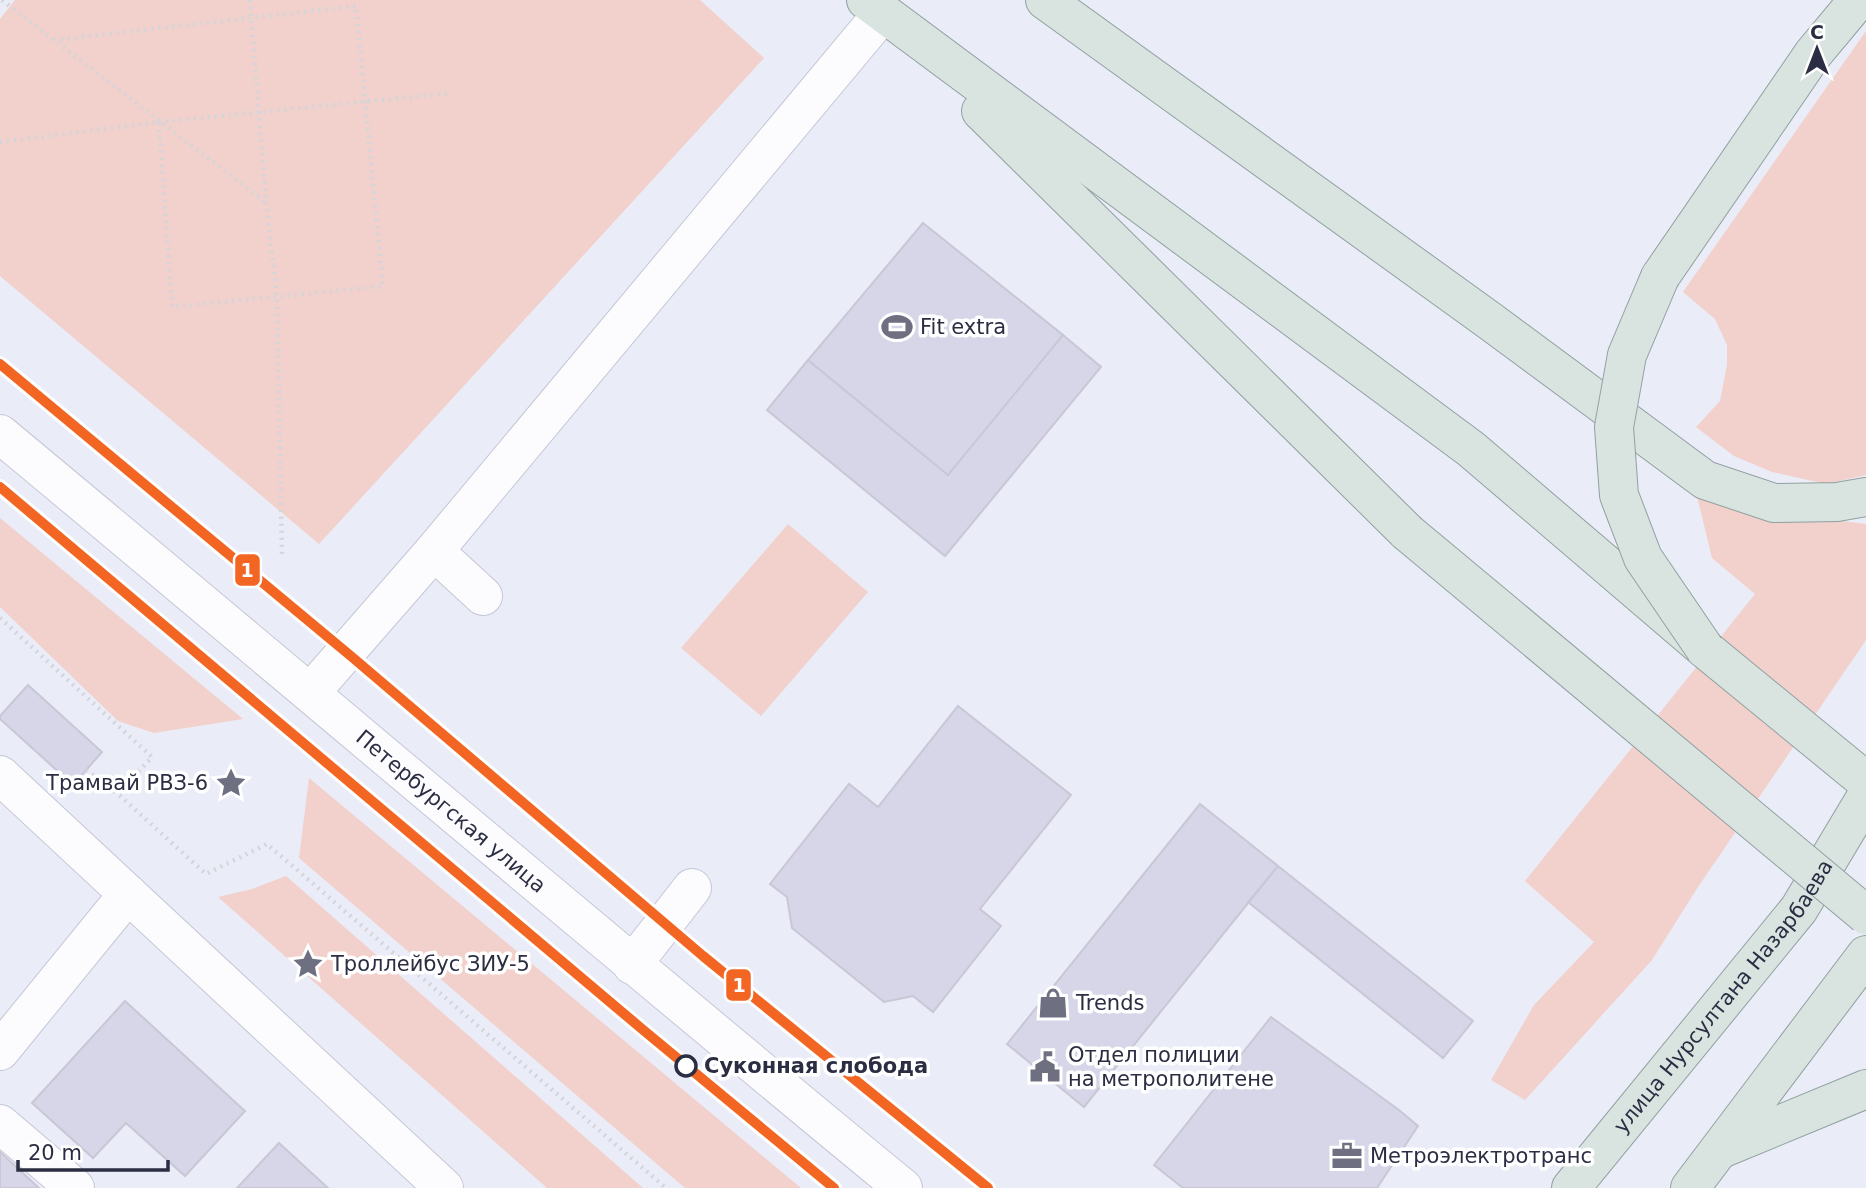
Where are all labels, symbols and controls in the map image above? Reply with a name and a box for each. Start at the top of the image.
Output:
north arrow [1782,14,1852,84]
text: С [1810,21,1824,43]
sports icon: Fit extra [880,310,914,344]
place label: Fit extra [920,315,1006,339]
line badge: 1 [234,553,261,587]
text: 1 [240,559,254,581]
street label: Петербургская улица [351,725,551,898]
place icon: Трамвай РВЗ-6 [214,766,248,800]
place label: Трамвай РВЗ-6 [45,771,208,795]
street label: улица Нурсултана Назарбаева [1609,856,1838,1138]
place icon: Троллейбус ЗИУ-5 [291,947,325,981]
place label: Троллейбус ЗИУ-5 [330,952,530,976]
line badge: 1 [725,968,752,1002]
text: 1 [732,974,746,996]
shop icon: Trends [1036,986,1070,1020]
place label: Trends [1075,991,1144,1015]
place label: Отдел полиции на метрополитене [1068,1043,1274,1091]
public building icon: Отдел полиции на метрополитене [1028,1050,1062,1084]
place label: Суконная слобода [704,1054,928,1078]
marker: Суконная слобода [675,1055,697,1077]
scale bar [18,1128,168,1172]
office icon: Метроэлектротранс [1330,1139,1364,1173]
text: 20 m [28,1141,82,1165]
place label: Метроэлектротранс [1370,1144,1592,1168]

